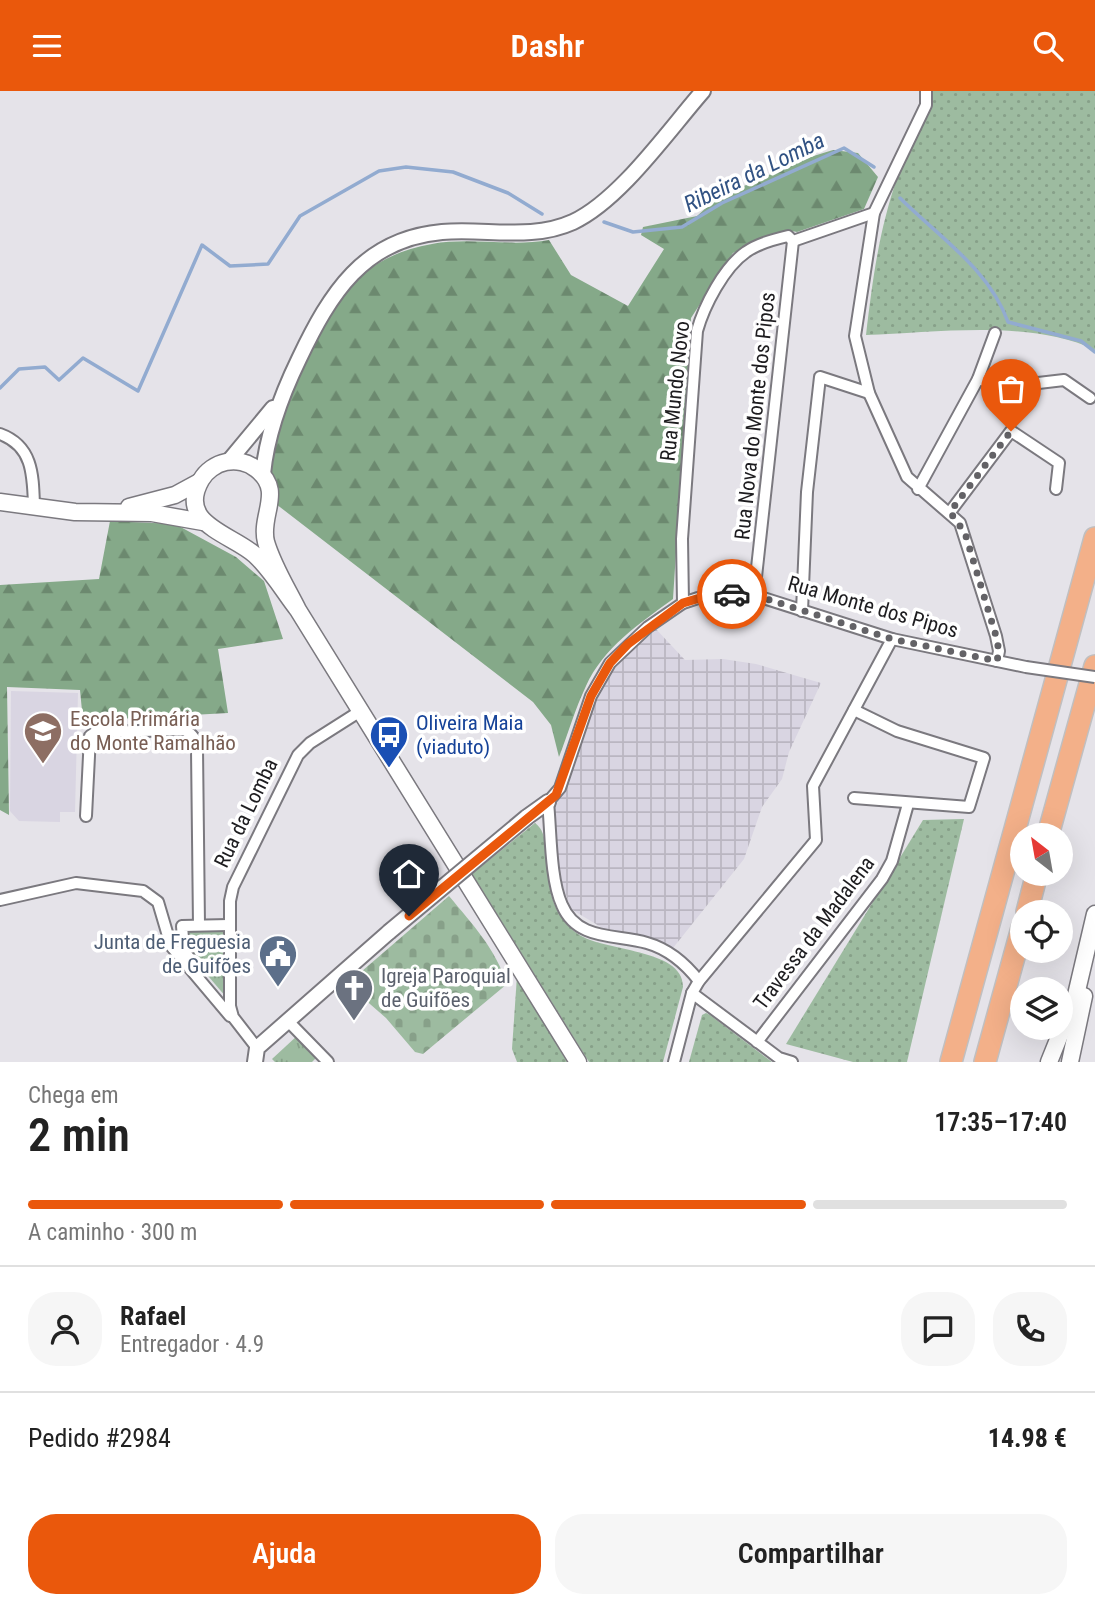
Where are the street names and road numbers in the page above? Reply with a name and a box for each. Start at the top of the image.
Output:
street label: Rua Nova do Monte dos Pipos [730,291,780,541]
street label: Rua Mundo Novo [656,320,694,462]
street label: Rua Monte dos Pipos [785,571,961,643]
street label: Rua da Lomba [209,755,283,871]
street label: Travessa da Madalena [749,852,879,1014]

